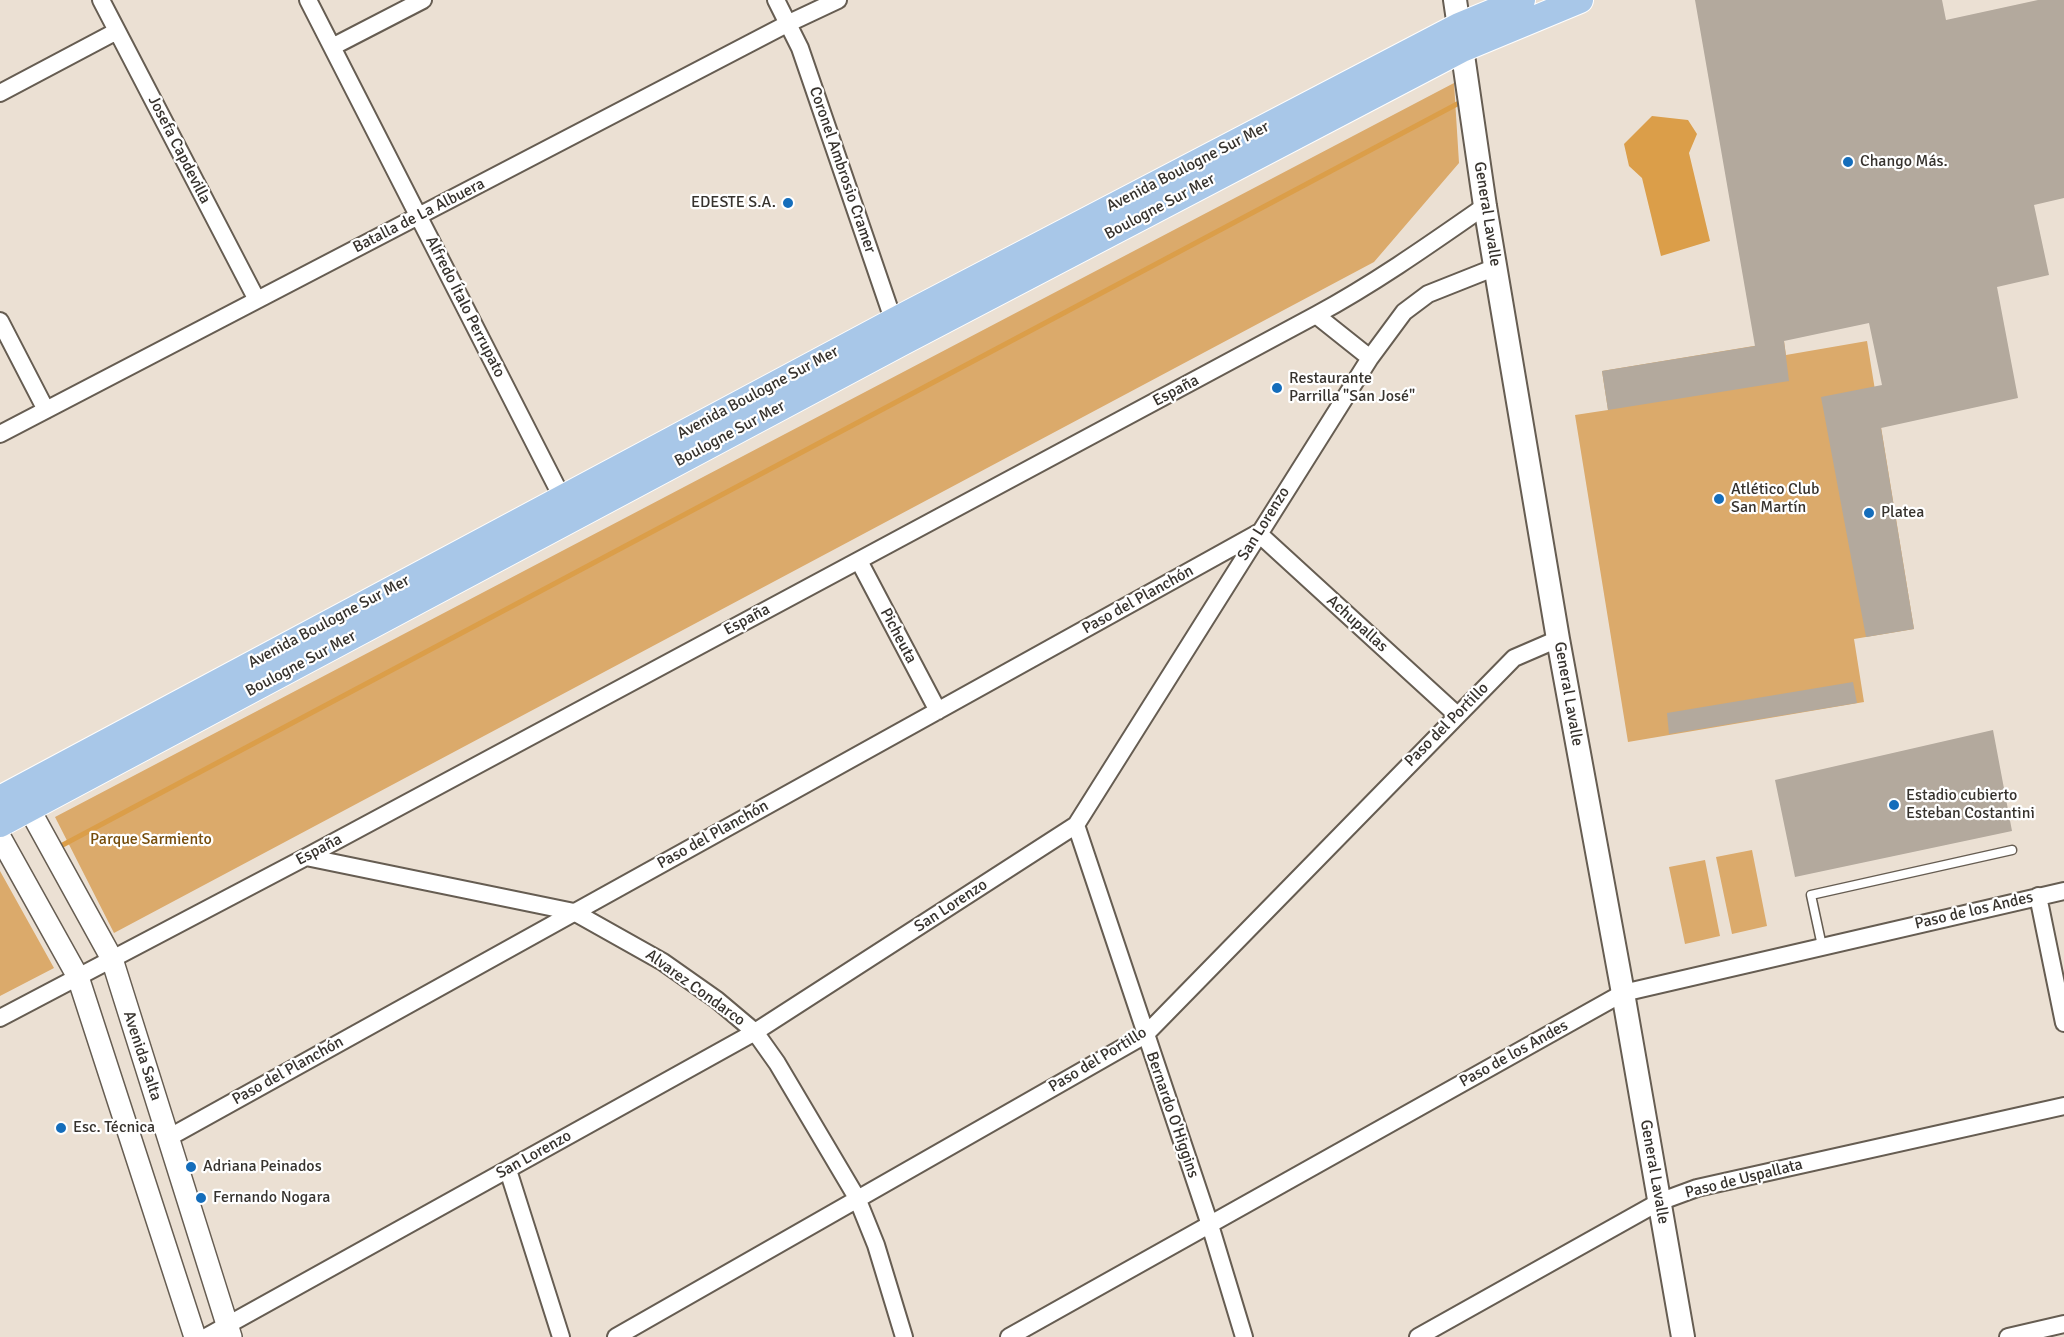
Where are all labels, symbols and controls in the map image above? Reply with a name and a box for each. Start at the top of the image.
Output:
street label: Coronel Ambrosio Cramer [804,84,880,256]
street label: Josefa Capdevilla [143,93,215,207]
street label: Avenida Boulogne Sur Mer [1103,118,1273,216]
place label: Chango Más. [1860,152,1948,172]
marker: Chango Más. [1841,155,1855,169]
street label: General Lavalle [1469,160,1505,268]
street label: Boulogne Sur Mer [1102,170,1218,244]
street label: Batalla de La Albuera [350,174,488,258]
place label: EDESTE S.A. [691,193,776,213]
marker: EDESTE S.A. [781,196,795,210]
street label: Alfredo Ítalo Perrupato [421,233,509,381]
street label: Avenida Boulogne Sur Mer [674,342,842,444]
place label: Restaurante Parrilla "San José" [1289,369,1415,407]
street label: España [1150,371,1202,411]
marker: Restaurante Parrilla "San José" [1270,381,1284,395]
street label: Boulogne Sur Mer [672,397,788,471]
place label: Atlético Club San Martín [1731,480,1819,518]
street label: San Lorenzo [1234,484,1294,564]
marker: Atlético Club San Martín [1712,492,1726,506]
place label: Platea [1881,503,1924,523]
marker: Platea [1862,506,1876,520]
street label: Paso del Planchón [1079,561,1197,639]
street label: Avenida Boulogne Sur Mer [245,571,413,673]
street label: Achupallas [1322,592,1392,656]
street label: España [721,600,773,640]
street label: Picheuta [875,605,921,667]
street label: Boulogne Sur Mer [243,627,359,701]
street label: General Lavalle [1549,640,1587,748]
street label: Paso del Portillo [1401,679,1493,771]
place label: Estadio cubierto Esteban Costantini [1906,786,2035,824]
street label: Paso del Planchón [654,796,772,874]
marker: Estadio cubierto Esteban Costantini [1887,798,1901,812]
park label: Parque Sarmiento [90,830,212,850]
street label: España [293,830,345,870]
street label: San Lorenzo [911,875,991,937]
street label: Paso de los Andes [1913,888,2035,934]
street label: Alvarez Condarco [641,945,749,1031]
street label: Avenida Salta [119,1009,165,1103]
street label: Paso de los Andes [1456,1016,1572,1092]
street label: Paso del Portillo [1045,1023,1151,1097]
street label: Paso del Planchón [229,1032,347,1110]
street label: Bernardo O'Higgins [1141,1049,1203,1181]
place label: Esc. Técnica [73,1118,155,1138]
street label: General Lavalle [1635,1118,1673,1226]
marker: Esc. Técnica [54,1121,68,1135]
street label: San Lorenzo [493,1126,575,1184]
street label: Paso de Uspallata [1683,1155,1805,1203]
place label: Adriana Peinados [203,1157,322,1177]
marker: Adriana Peinados [184,1160,198,1174]
place label: Fernando Nogara [213,1188,330,1208]
marker: Fernando Nogara [194,1191,208,1205]

